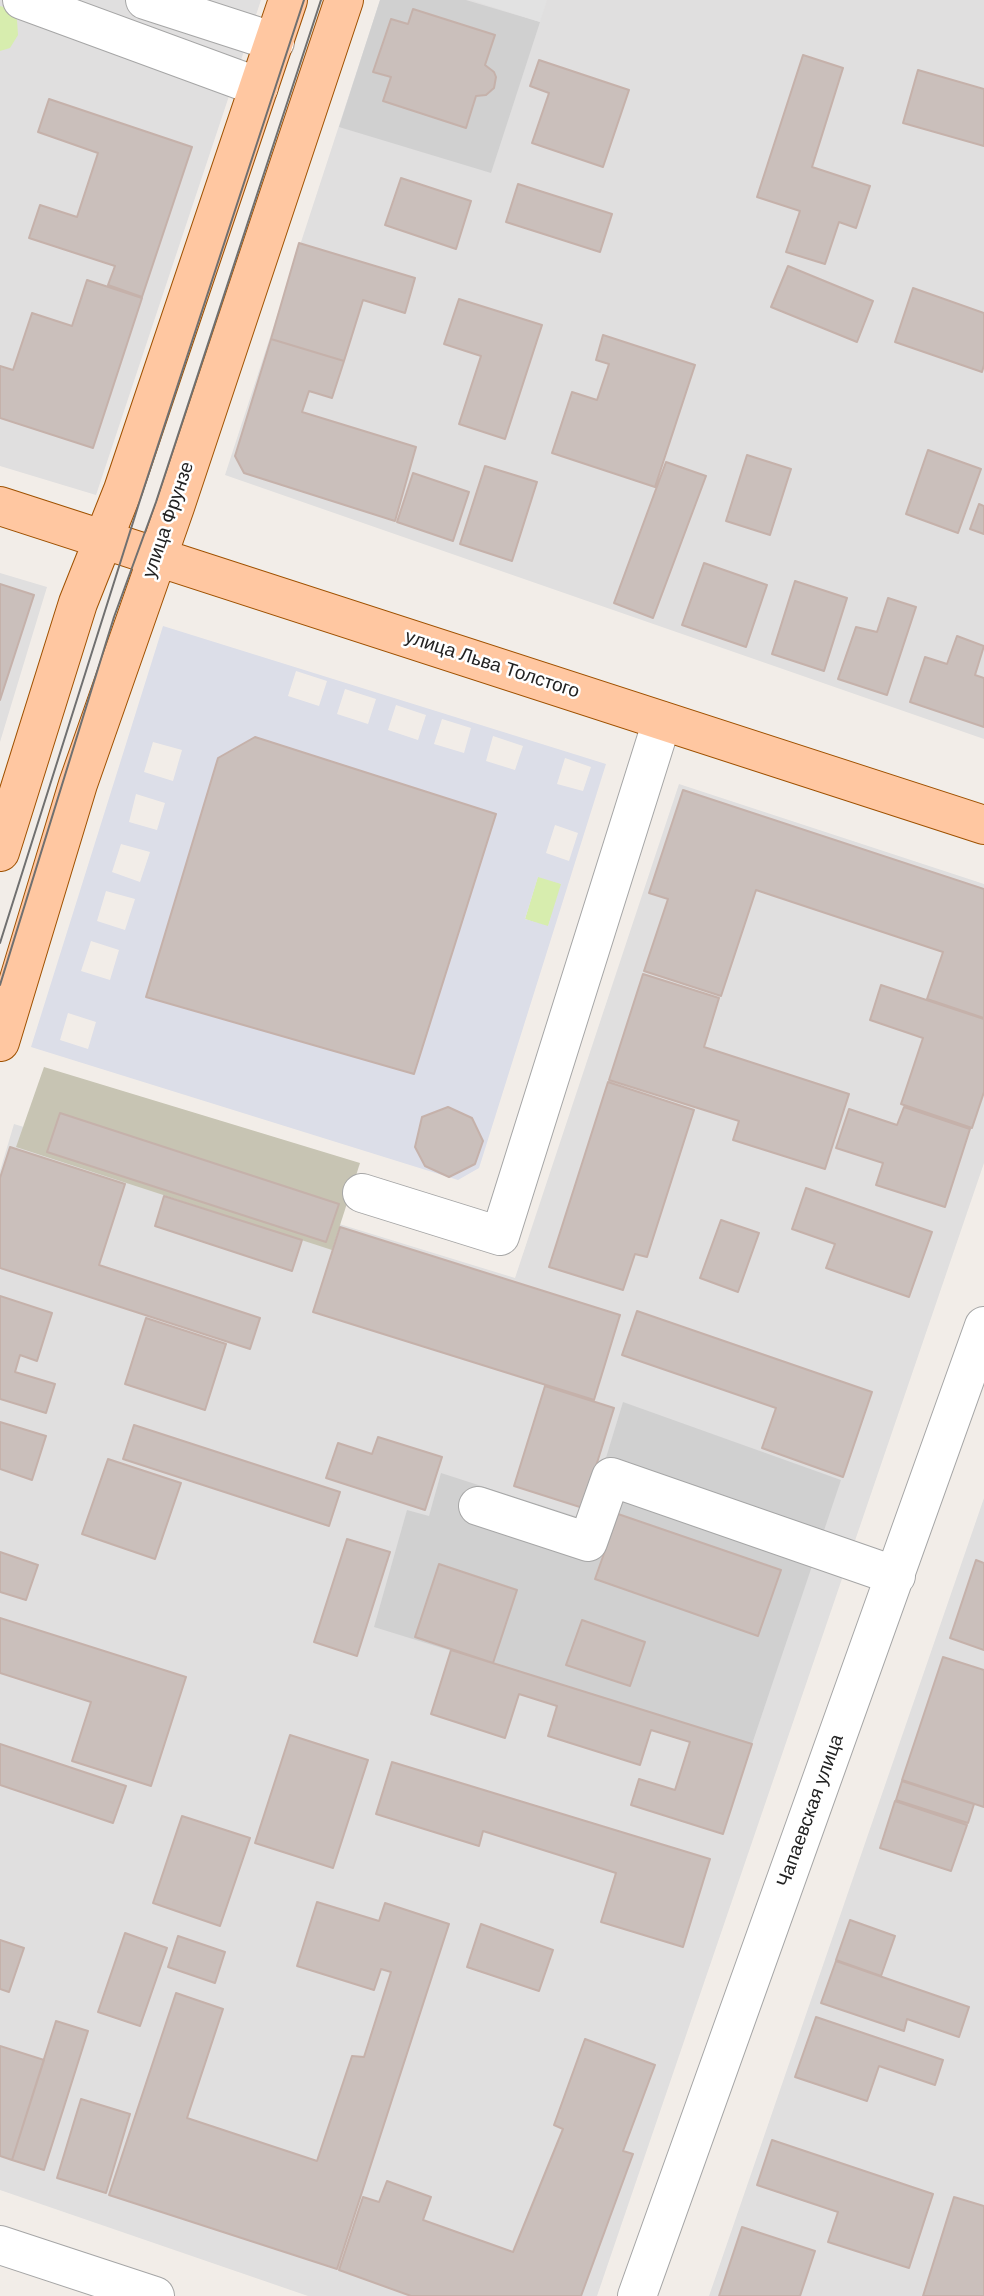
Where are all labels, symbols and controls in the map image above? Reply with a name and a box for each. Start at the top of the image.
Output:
street label: улица Фрунзе [139,459,199,581]
street label: улица Льва Толстого [402,626,582,704]
street label: Чапаевская улица [773,1732,849,1890]

